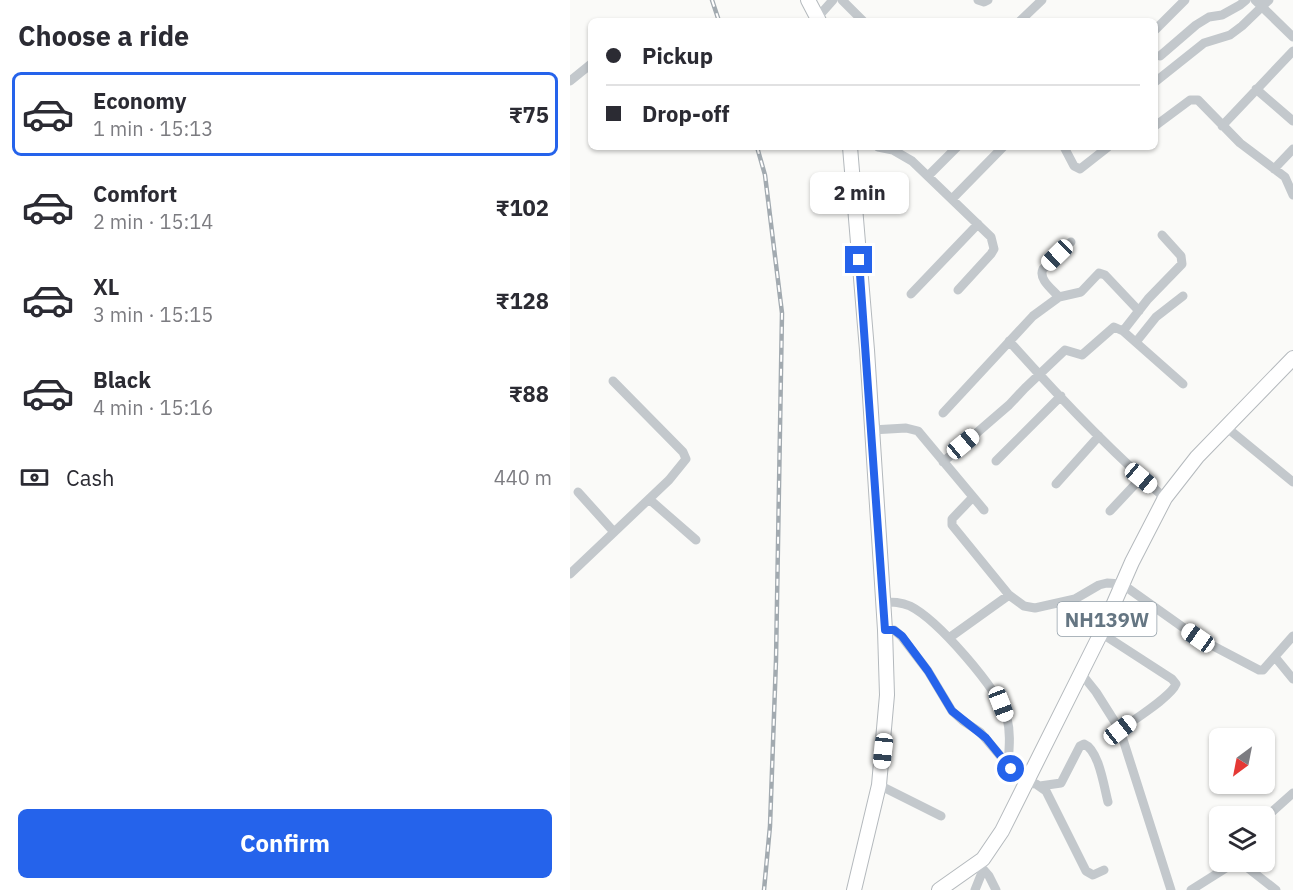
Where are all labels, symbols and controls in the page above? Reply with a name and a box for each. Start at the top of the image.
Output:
text: Choose a ride [18,18,189,53]
text: Pickup [642,41,713,70]
text: Economy [93,86,187,115]
icon: car [21,87,75,141]
text: Drop-off [642,99,729,128]
text: ₹75 [509,100,549,129]
text: 1 min · 15:13 [93,115,213,142]
callout: 2 min [810,173,908,215]
text: Comfort [93,179,177,208]
text: 2 min [833,179,886,206]
icon: car [21,180,75,234]
text: ₹102 [496,193,549,222]
text: 2 min · 15:14 [93,208,213,235]
car [1038,236,1076,274]
route end [845,246,872,273]
text: XL [93,272,119,301]
icon: car [21,273,75,327]
text: ₹128 [496,286,549,315]
text: 3 min · 15:15 [93,301,213,328]
text: Black [93,365,151,394]
icon: car [21,366,75,420]
text: ₹88 [509,379,549,408]
text: 4 min · 15:16 [93,394,213,421]
car [943,426,983,462]
car [1121,460,1161,496]
icon: cash [18,461,51,494]
text: Cash [66,463,115,492]
text: 440 m [494,464,552,491]
road number: NH139W [1058,602,1156,636]
car [1178,620,1218,656]
car [986,684,1016,724]
car [1100,712,1140,748]
north arrow [1209,728,1275,794]
map controls [1209,728,1275,872]
car [872,732,894,770]
route start [997,755,1024,782]
button: layers [1209,806,1275,872]
button: Confirm [18,809,552,878]

